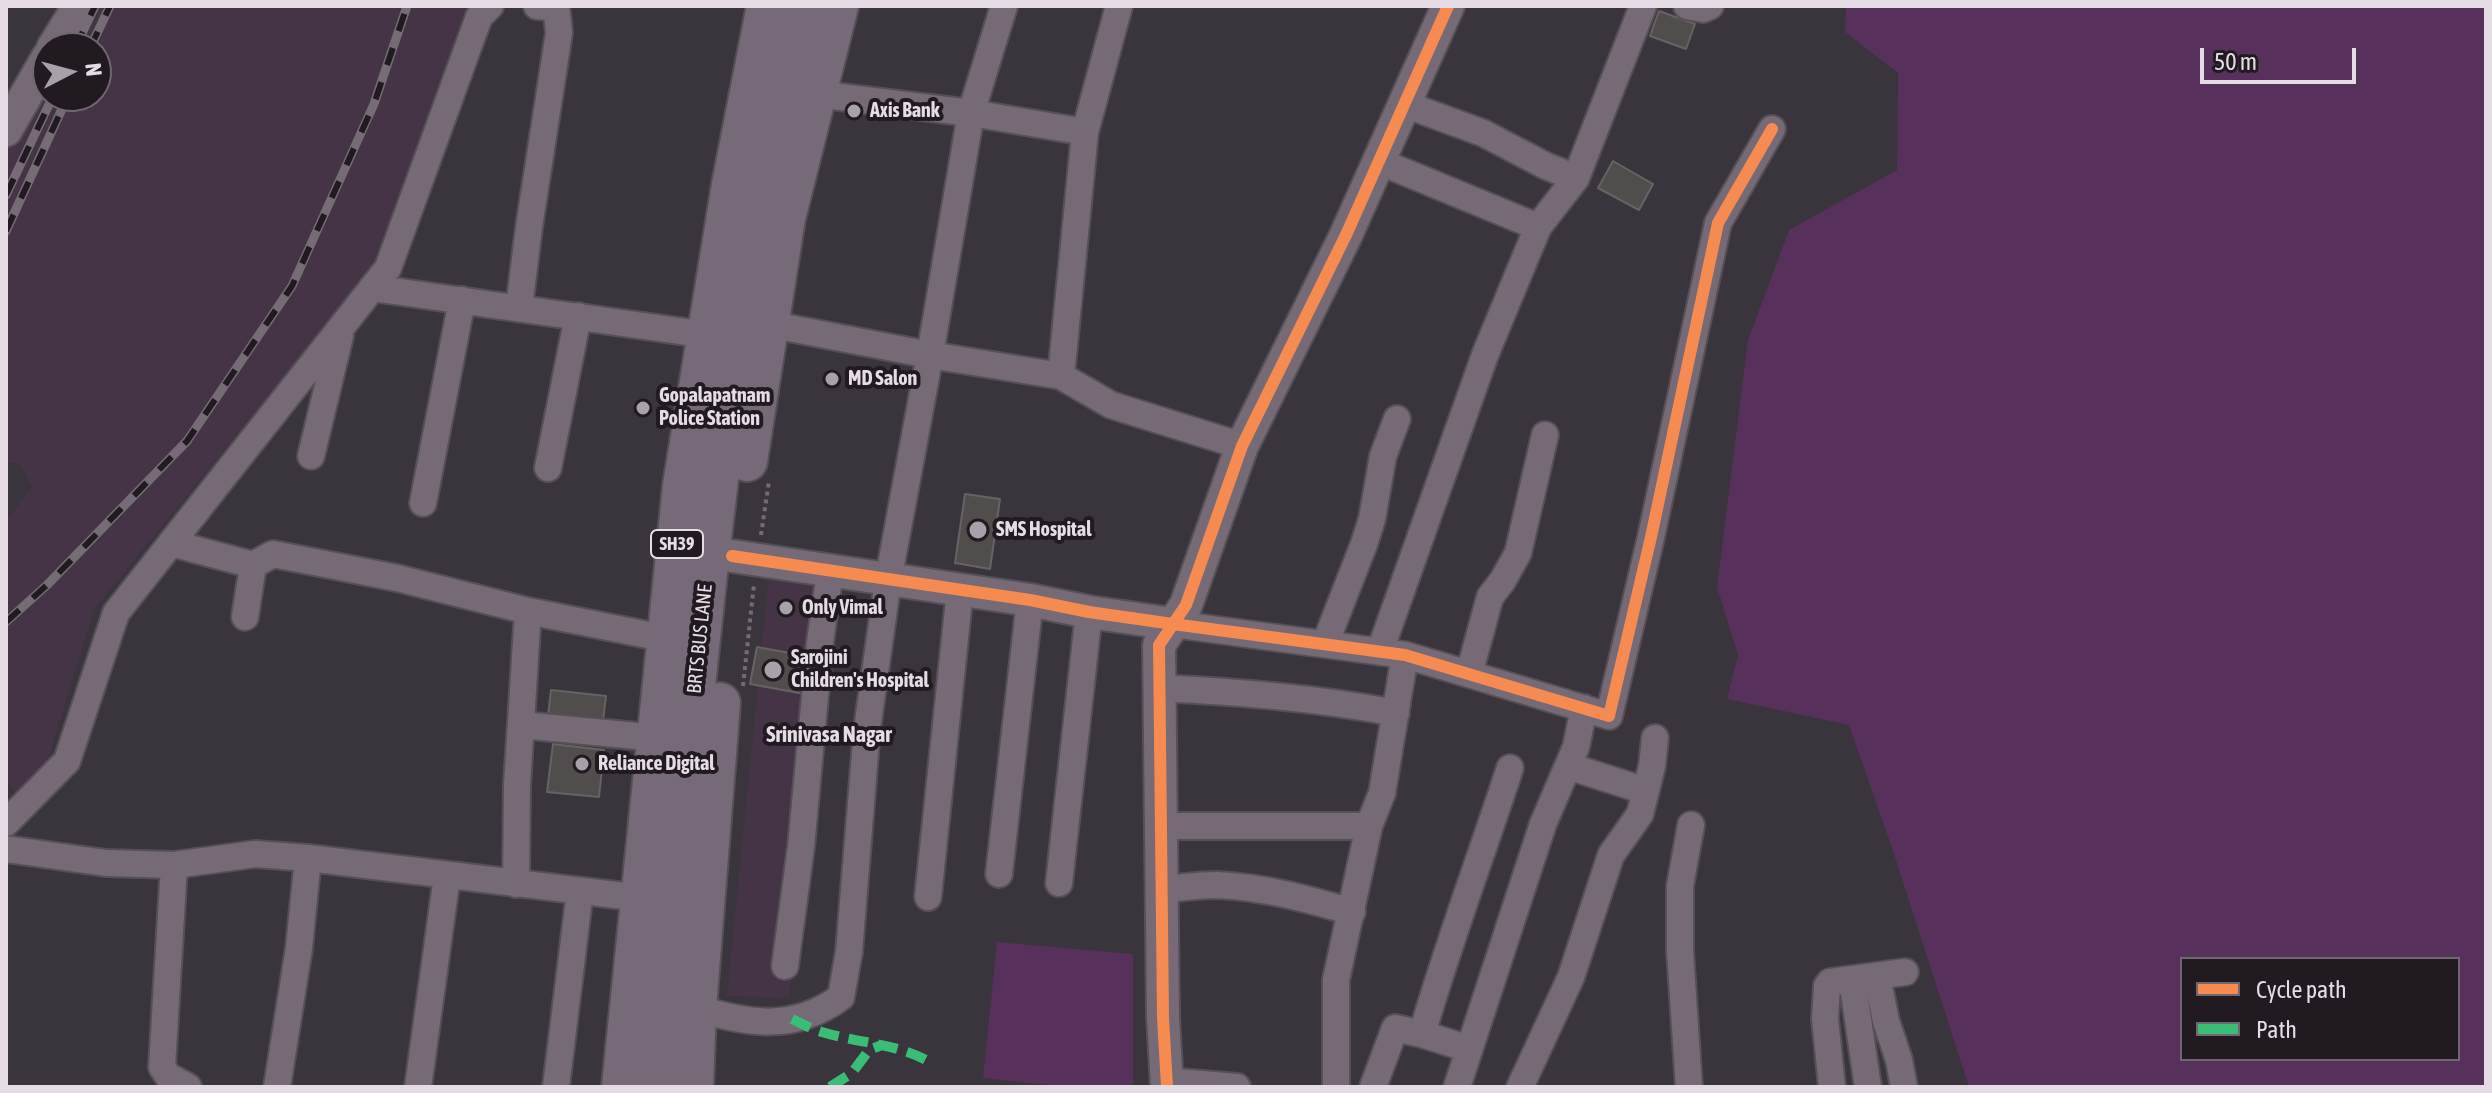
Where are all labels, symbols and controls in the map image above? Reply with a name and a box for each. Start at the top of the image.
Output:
north arrow [32,32,112,112]
scale bar [2204,32,2360,82]
text: 50 m [2214,48,2257,75]
text: N [80,62,107,78]
place label: Axis Bank [870,99,940,123]
marker: Axis Bank [845,102,863,120]
place label: MD Salon [848,367,917,391]
marker: MD Salon [823,370,841,388]
place label: Gopalapatnam Police Station [659,384,770,431]
marker: Gopalapatnam Police Station [634,399,652,417]
place label: SMS Hospital [996,518,1091,542]
marker: SMS Hospital [967,519,989,541]
road number: SH39 [651,530,703,558]
street label: BRTS BUS LANE [682,583,718,695]
place label: Only Vimal [802,596,883,620]
marker: Only Vimal [777,599,795,617]
place label: Sarojini Children's Hospital [791,646,929,693]
marker: Sarojini Children's Hospital [762,659,784,681]
district label: Srinivasa Nagar [766,722,892,748]
place label: Reliance Digital [598,752,715,776]
marker: Reliance Digital [573,755,591,773]
legend [2180,957,2460,1061]
text: Cycle path [2256,976,2347,1003]
text: Path [2256,1016,2297,1043]

